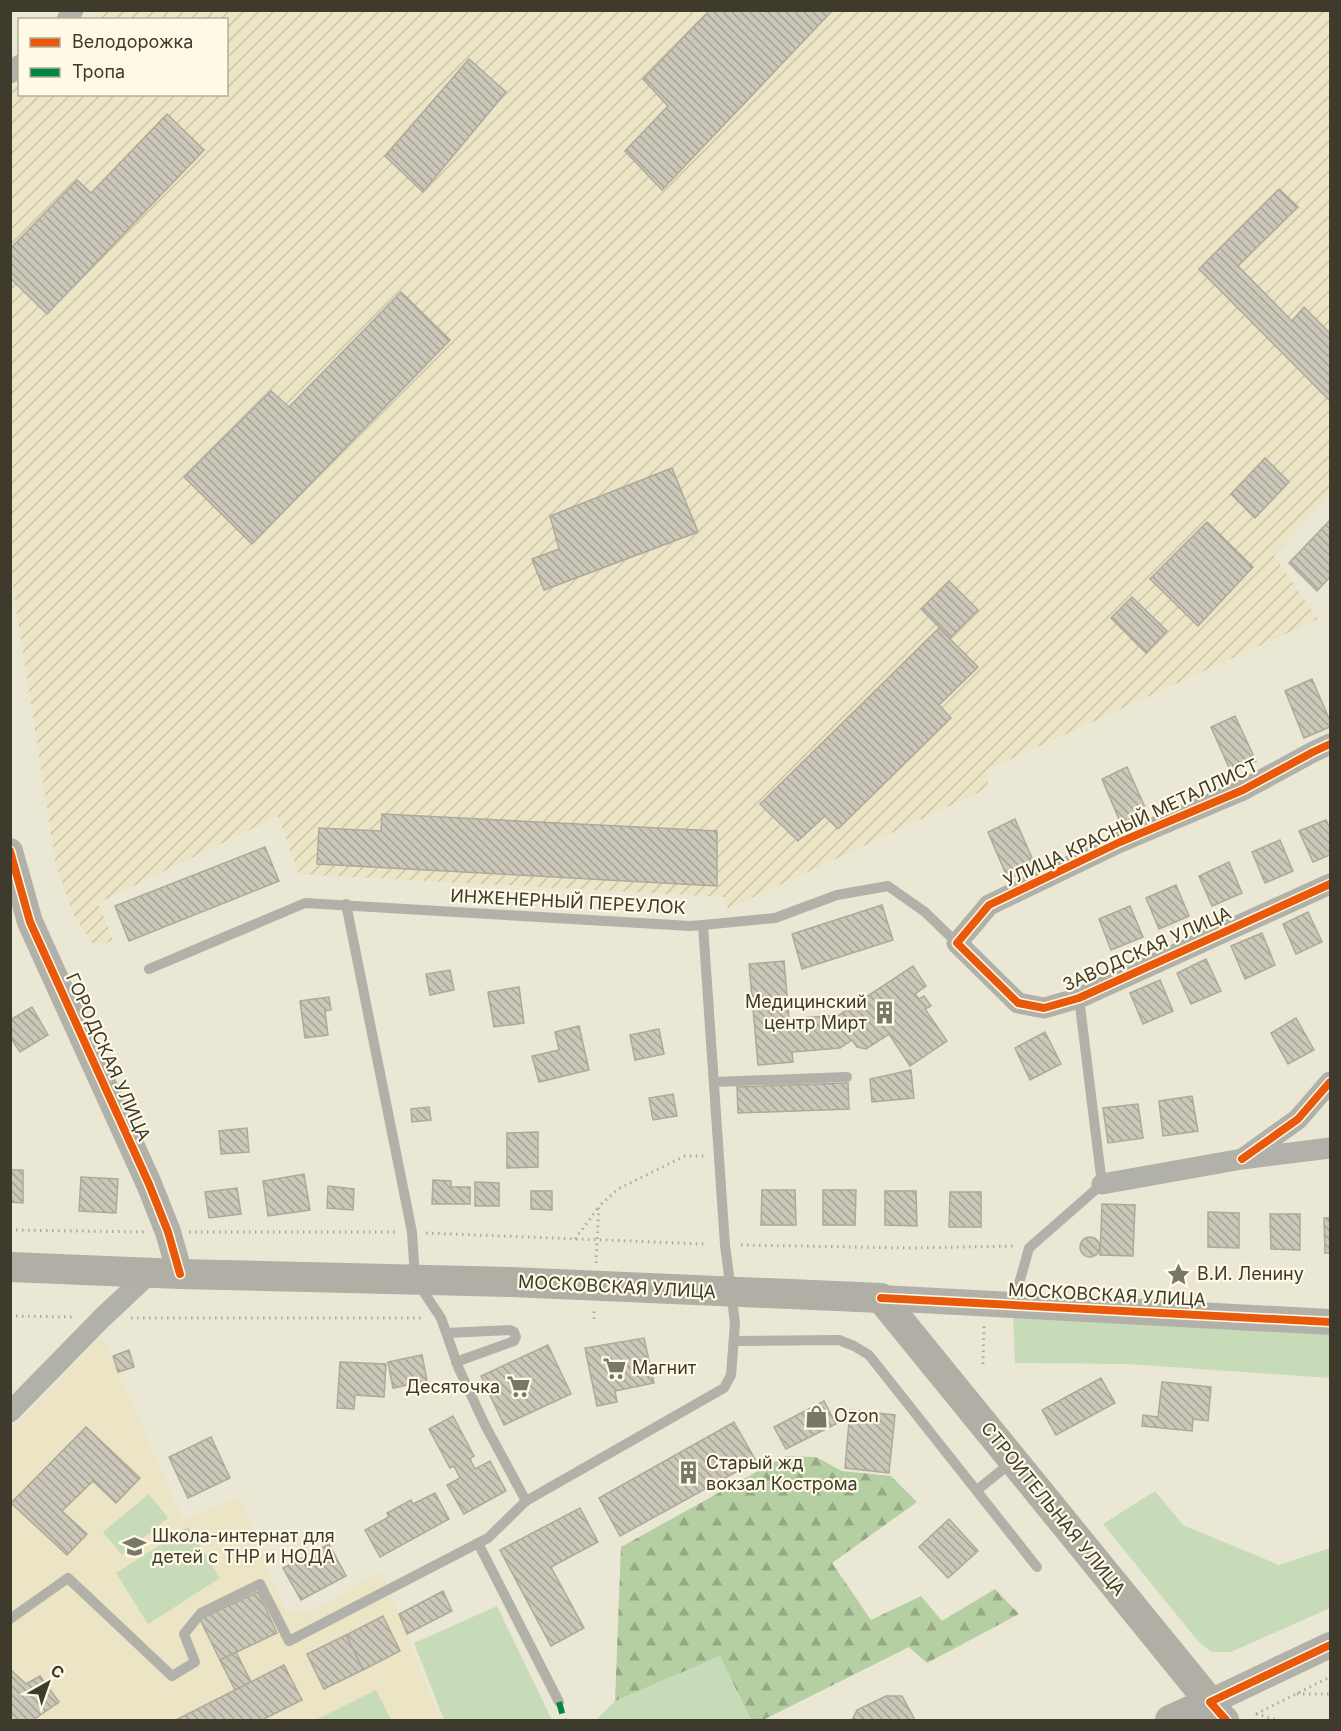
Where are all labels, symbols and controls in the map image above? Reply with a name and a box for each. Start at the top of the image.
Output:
legend [18,18,228,96]
text: Велодорожка [72,31,193,52]
text: Тропа [72,61,125,82]
street label: УЛИЦА КРАСНЫЙ МЕТАЛЛИСТ [1000,753,1262,891]
street label: ИНЖЕНЕРНЫЙ ПЕРЕУЛОК [450,884,686,918]
street label: ЗАВОДСКАЯ УЛИЦА [1059,902,1234,995]
street label: ГОРОДСКАЯ УЛИЦА [62,970,155,1144]
place label: Медицинский центр Мирт [745,991,868,1033]
building icon: Медицинский центр Мирт [872,999,898,1025]
place icon: В.И. Ленину [1166,1261,1192,1287]
place label: В.И. Ленину [1197,1263,1304,1284]
street label: МОСКОВСКАЯ УЛИЦА [517,1271,717,1302]
street label: МОСКОВСКАЯ УЛИЦА [1007,1279,1207,1310]
supermarket icon: Магнит [601,1355,627,1381]
place label: Магнит [632,1357,697,1378]
supermarket icon: Десяточка [505,1374,531,1400]
place label: Десяточка [405,1376,500,1397]
shop icon: Ozon [803,1403,829,1429]
place label: Ozon [834,1405,879,1426]
street label: СТРОИТЕЛЬНАЯ УЛИЦА [977,1418,1130,1600]
place label: Старый жд вокзал Кострома [706,1452,858,1494]
building icon: Старый жд вокзал Кострома [675,1460,701,1486]
place label: Школа-интернат для детей с ТНР и НОДА [152,1525,335,1567]
school or university icon: Школа-интернат для детей с ТНР и НОДА [121,1533,147,1559]
north arrow [18,1653,78,1713]
text: С [47,1660,69,1683]

